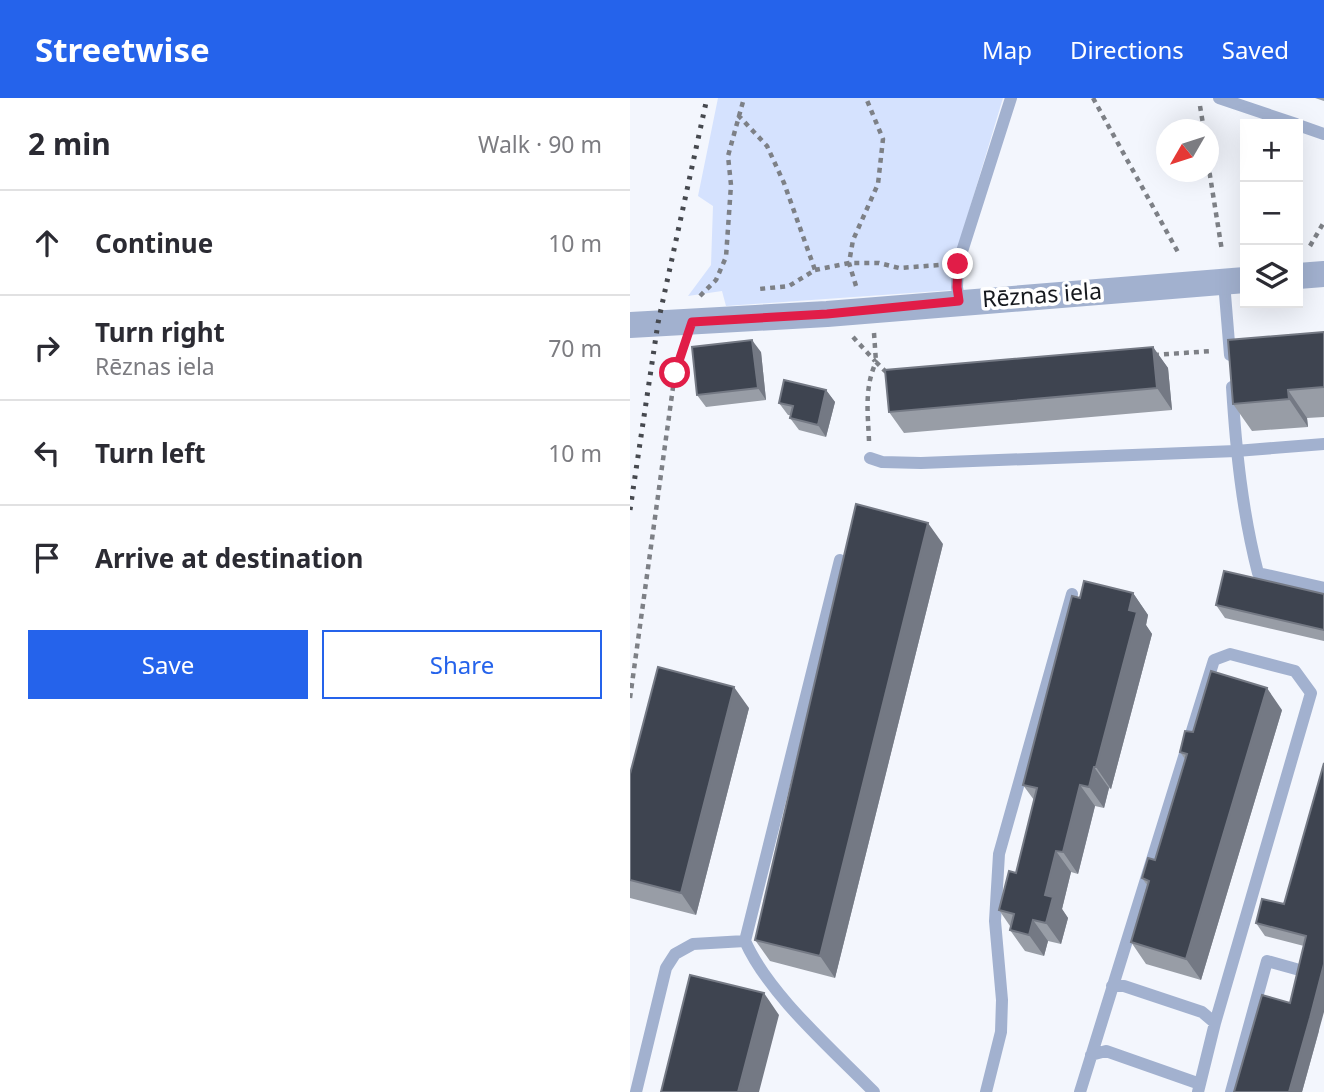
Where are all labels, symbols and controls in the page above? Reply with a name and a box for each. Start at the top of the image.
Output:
text: Streetwise [35,27,210,72]
text: Map [982,33,1032,66]
text: Directions [1070,33,1184,66]
text: Saved [1222,33,1289,66]
north arrow [1156,119,1219,182]
map controls [1240,119,1303,308]
button: + [1240,119,1303,182]
text: 2 min [28,123,111,164]
text: Walk · 90 m [478,128,602,160]
button: − [1240,182,1303,245]
icon: ahead [28,224,66,262]
text: Continue [95,225,213,261]
text: 10 m [548,227,602,259]
button: layers [1240,245,1303,308]
route end [942,248,973,279]
street label: Rēznas iela [981,274,1103,314]
text: Turn right [95,314,225,350]
icon: right [28,329,66,367]
text: 70 m [548,332,602,364]
text: Rēznas iela [95,350,215,382]
route start [659,357,690,388]
icon: left [28,434,66,472]
text: Turn left [95,435,206,471]
text: 10 m [548,437,602,469]
icon: arrive [28,539,66,577]
text: Arrive at destination [95,540,364,576]
button: Save [28,630,308,699]
button: Share [322,630,602,699]

